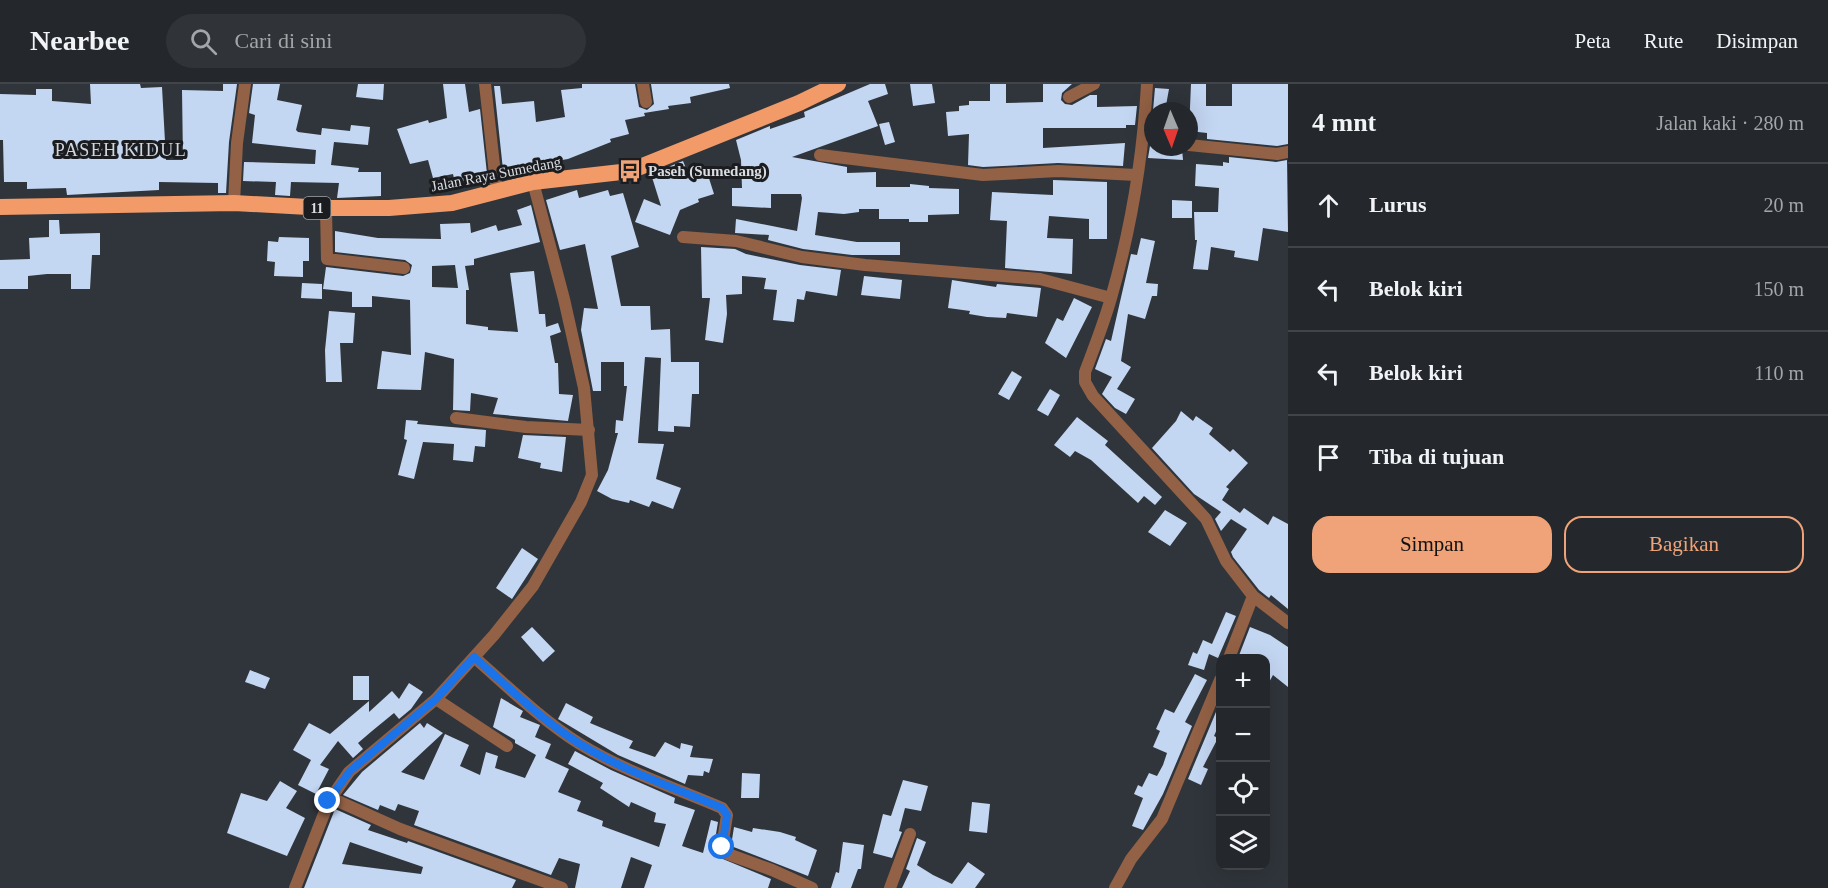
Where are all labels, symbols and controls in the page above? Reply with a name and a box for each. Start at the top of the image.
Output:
search box [166,14,586,68]
text: Nearbee [30,25,130,56]
icon: search [187,25,220,58]
text: Cari di sini [235,28,332,53]
text: Peta [1575,29,1611,53]
text: Rute [1644,29,1683,53]
text: Disimpan [1716,29,1798,53]
north arrow [1144,102,1198,156]
text: 4 mnt [1312,108,1376,137]
text: Jalan kaki · 280 m [1656,112,1804,134]
district label: PASEH KIDUL [55,140,187,160]
street label: Jalan Raya Sumedang [429,153,563,194]
bus stop icon: Paseh (Sumedang) [617,158,643,184]
place label: Paseh (Sumedang) [648,163,767,180]
icon: ahead [1312,189,1345,222]
text: Lurus [1369,192,1426,217]
text: 20 m [1763,194,1804,216]
road number: 11 [304,197,330,219]
icon: left [1312,273,1345,306]
text: Belok kiri [1369,276,1463,301]
text: 150 m [1753,278,1804,300]
icon: left [1312,357,1345,390]
text: Belok kiri [1369,360,1463,385]
text: 110 m [1754,362,1804,384]
icon: arrive [1312,441,1345,474]
text: Tiba di tujuan [1369,444,1504,469]
button: Simpan [1312,516,1552,573]
button: Bagikan [1564,516,1804,573]
map controls [1216,654,1270,870]
button: + [1216,654,1270,708]
button: − [1216,708,1270,762]
button: locate [1216,762,1270,816]
route end [314,787,340,813]
button: layers [1216,816,1270,870]
route start [708,833,734,859]

